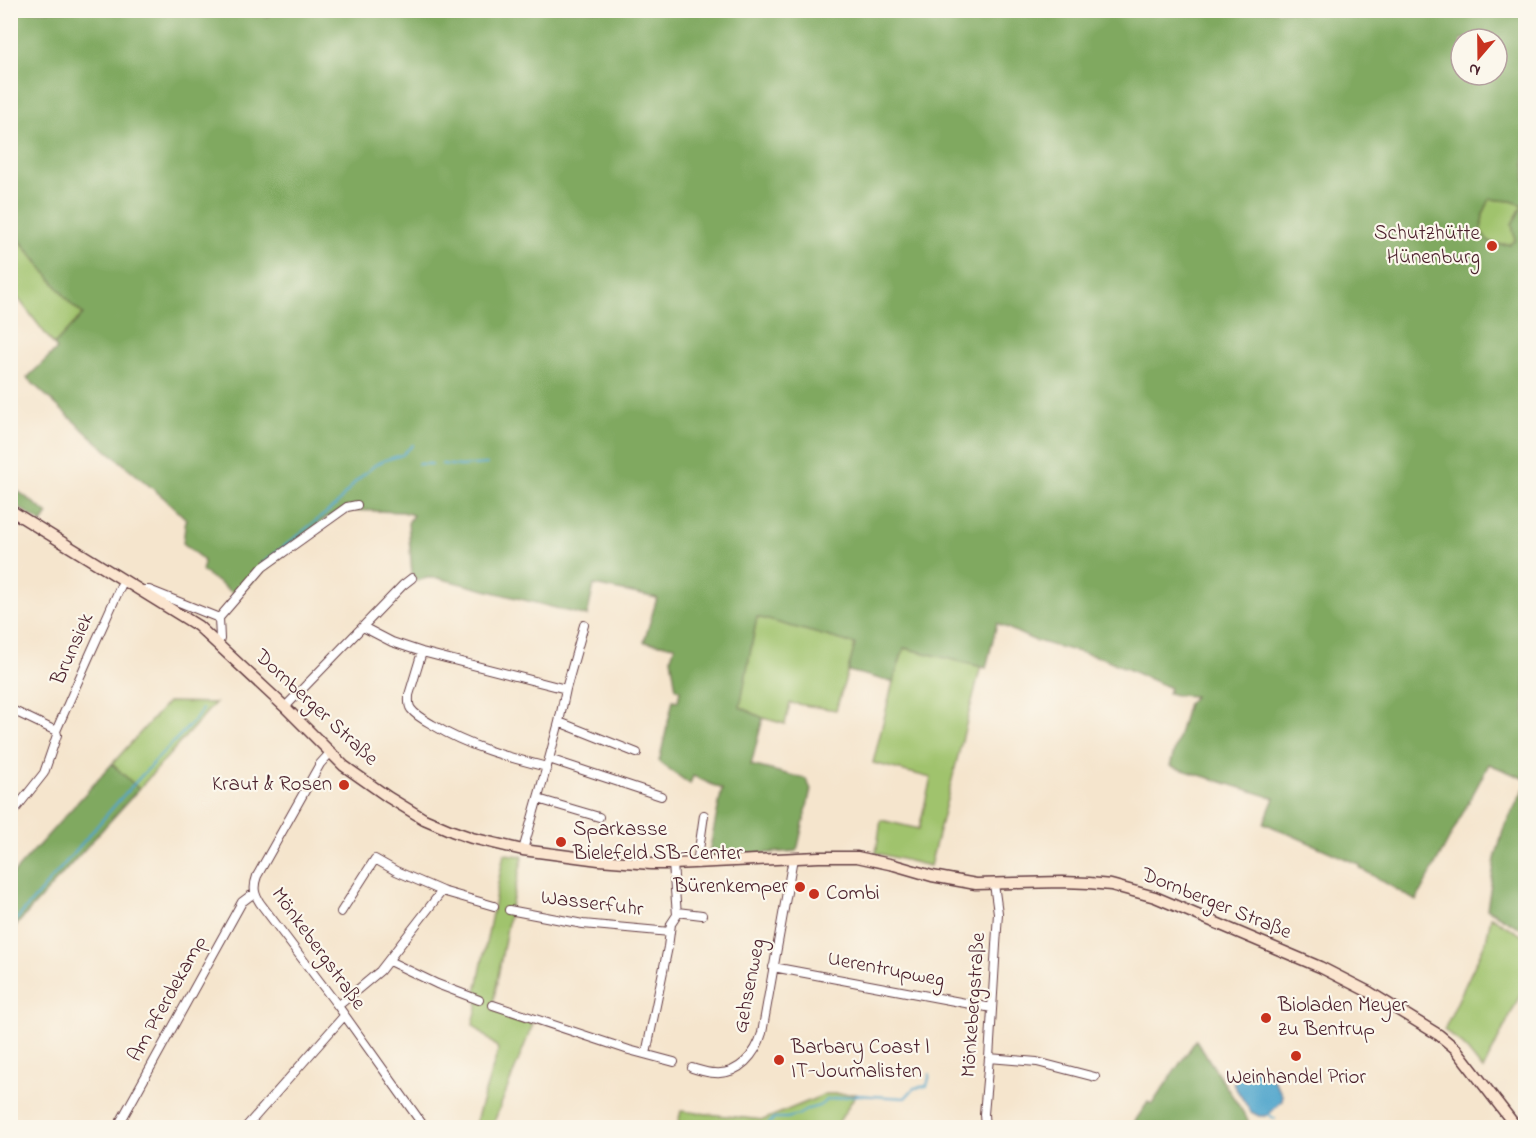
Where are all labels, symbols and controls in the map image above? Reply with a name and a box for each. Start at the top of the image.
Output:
north arrow [1449,27,1509,87]
text: N [1465,56,1484,82]
place label: Schutzhütte Hünenburg [1374,219,1481,275]
marker: Schutzhütte Hünenburg [1485,239,1499,253]
street label: Brunsiek [43,607,102,691]
street label: Dornberger Straße [245,642,385,775]
place label: Kraut & Rosen [212,770,332,800]
marker: Kraut & Rosen [337,778,351,792]
place label: Sparkasse Bielefeld SB-Center [572,815,743,869]
marker: Sparkasse Bielefeld SB-Center [554,835,568,849]
street label: Dornberger Straße [1135,860,1296,950]
place label: Bürenkemper [672,872,788,902]
place label: Combi [826,879,880,909]
marker: Bürenkemper [793,880,807,894]
street label: Mönkebergstraße [262,881,373,1018]
street label: Wasserfuhr [539,883,645,925]
marker: Combi [807,887,821,901]
street label: Am Pferdekamp [121,930,215,1068]
street label: Mönkebergstraße [954,931,996,1079]
street label: Gehsenweg [726,936,776,1036]
street label: Uerentrupweg [825,944,947,998]
place label: Bioladen Meyer zu Bentrup [1277,991,1408,1045]
marker: Bioladen Meyer zu Bentrup [1259,1011,1273,1025]
place label: Barbary Coast | IT-Journalisten [790,1033,929,1087]
marker: Weinhandel Prior [1289,1049,1303,1063]
marker: Barbary Coast | IT-Journalisten [772,1053,786,1067]
place label: Weinhandel Prior [1226,1063,1367,1093]

